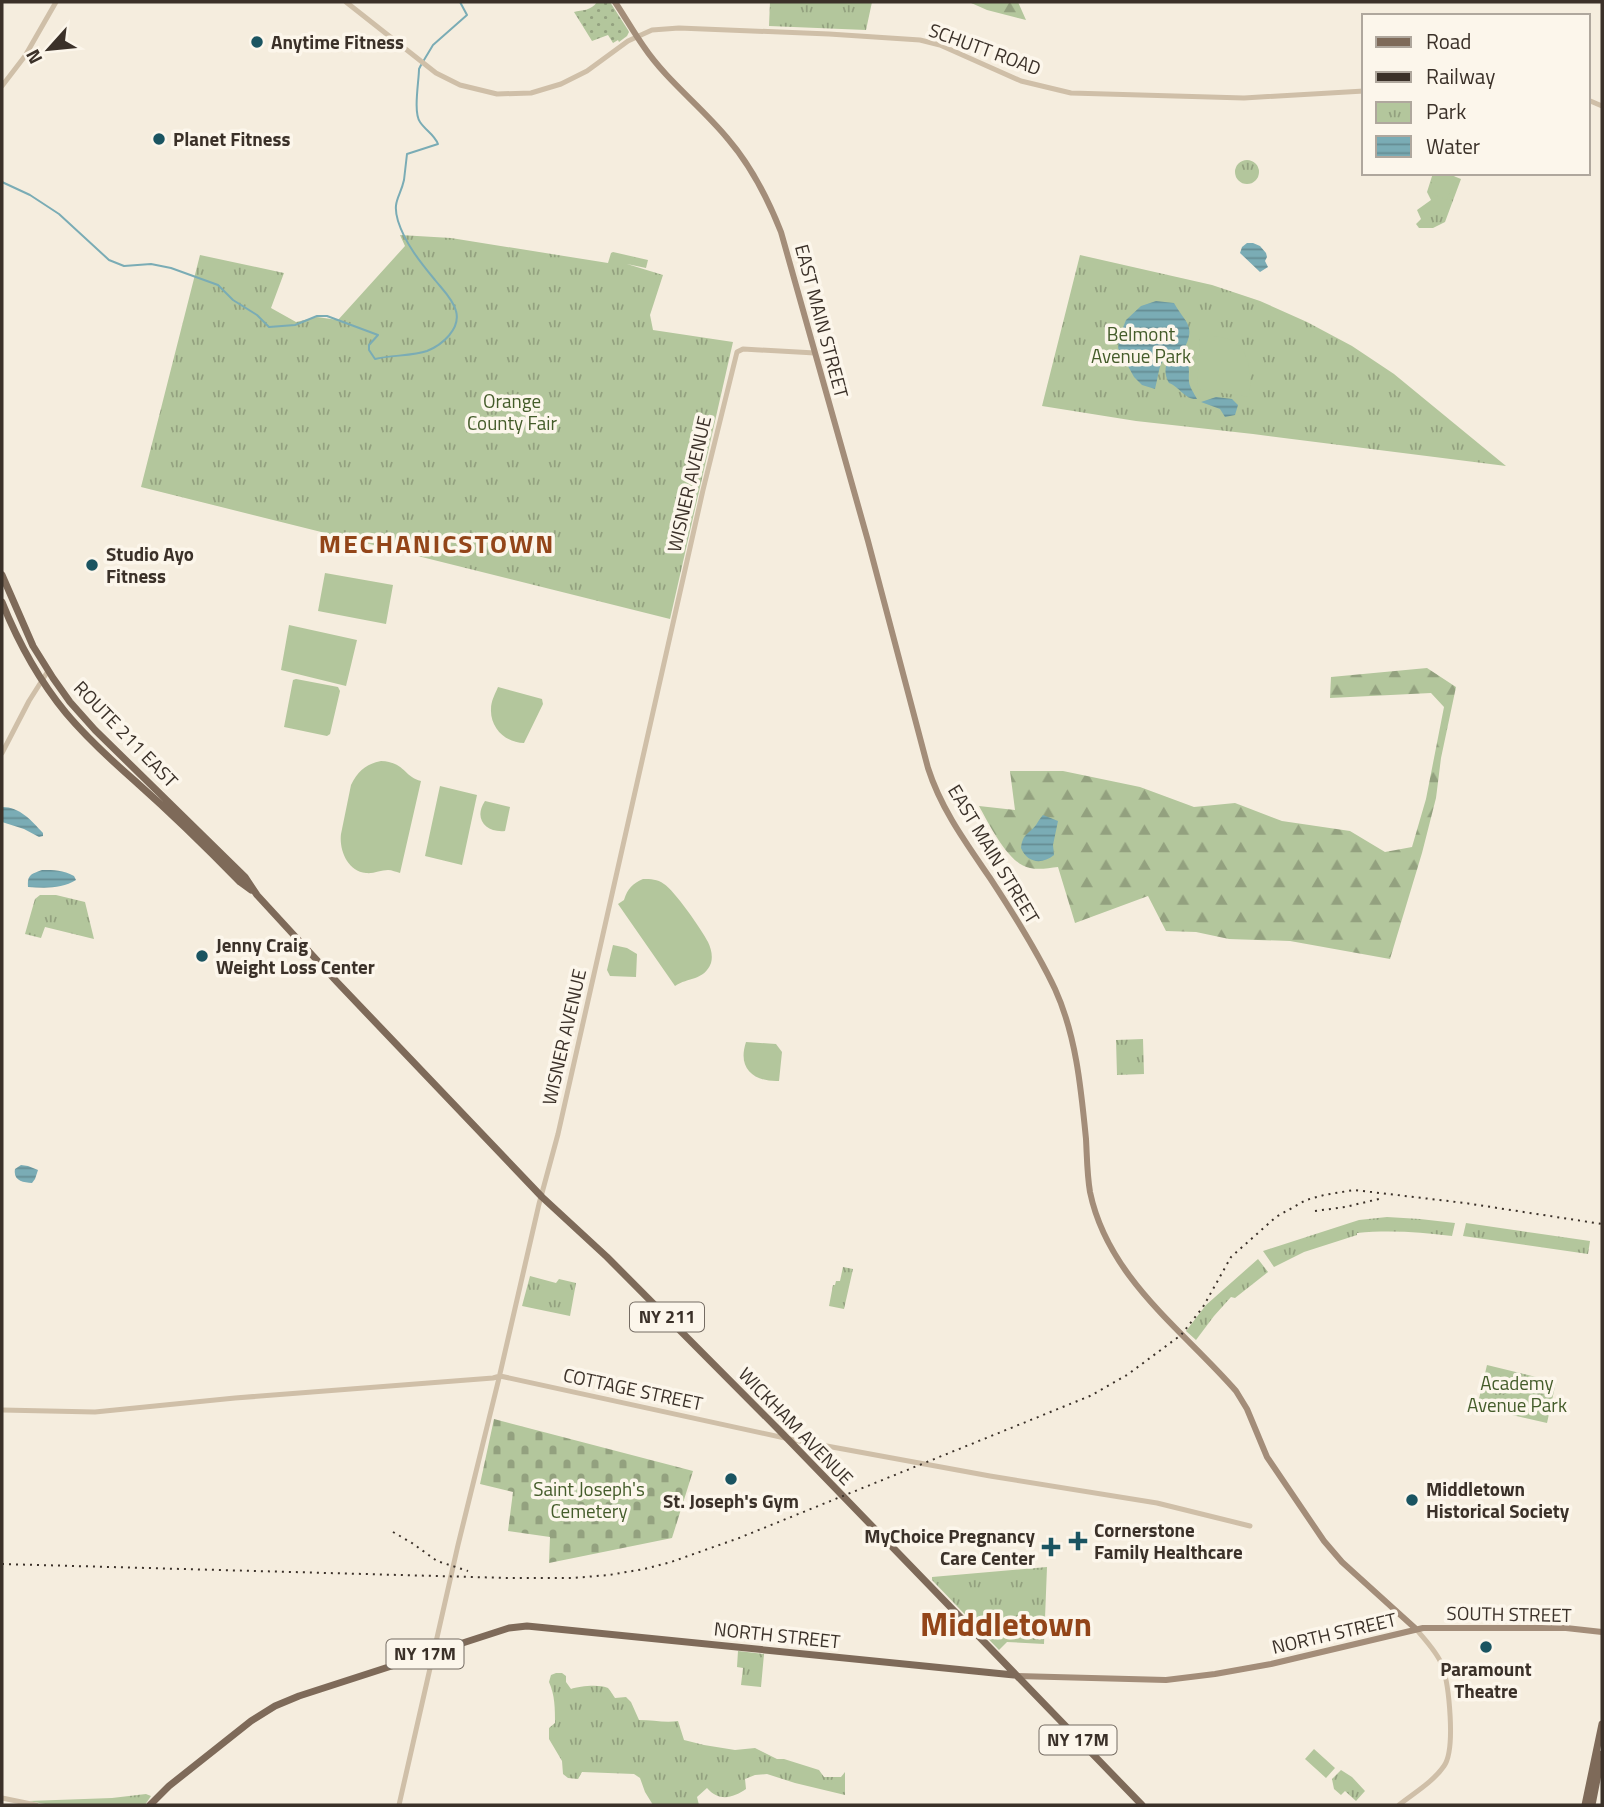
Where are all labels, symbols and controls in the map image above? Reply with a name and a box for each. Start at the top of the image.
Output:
north arrow [14,14,84,84]
legend [1362,14,1590,175]
street label: SCHUTT ROAD [925,15,1045,82]
text: Road [1426,25,1471,57]
place label: Anytime Fitness [271,27,404,56]
marker: Anytime Fitness [249,34,265,50]
text: N [17,44,49,69]
text: Railway [1426,60,1495,92]
text: Park [1426,95,1466,127]
place label: Planet Fitness [173,124,290,153]
text: Water [1426,130,1480,162]
marker: Planet Fitness [151,131,167,147]
street label: EAST MAIN STREET [788,241,857,401]
park label: Belmont Avenue Park [1091,319,1191,370]
park label: Orange County Fair [467,386,557,437]
street label: WISNER AVENUE [659,413,718,555]
district label: MECHANICSTOWN [319,524,555,563]
place label: Studio Ayo Fitness [106,539,194,590]
marker: Studio Ayo Fitness [84,557,100,573]
street label: ROUTE 211 EAST [68,673,185,794]
street label: EAST MAIN STREET [941,778,1048,929]
place label: Jenny Craig Weight Loss Center [216,930,375,981]
marker: Jenny Craig Weight Loss Center [194,948,210,964]
street label: WISNER AVENUE [534,966,593,1108]
road number: NY 211 [630,1302,704,1332]
street label: COTTAGE STREET [561,1360,706,1417]
street label: WICKHAM AVENUE [732,1360,861,1491]
park label: Academy Avenue Park [1467,1368,1567,1419]
marker: St. Joseph's Gym [723,1471,739,1487]
park label: Saint Joseph's Cemetery [533,1474,645,1525]
place label: Middletown Historical Society [1426,1474,1570,1525]
place label: St. Joseph's Gym [663,1486,799,1515]
marker: Middletown Historical Society [1404,1492,1420,1508]
place label: Cornerstone Family Healthcare [1094,1515,1243,1566]
place label: MyChoice Pregnancy Care Center [864,1521,1035,1572]
marker: Cornerstone Family Healthcare [1068,1531,1088,1551]
marker: MyChoice Pregnancy Care Center [1041,1537,1061,1557]
street label: SOUTH STREET [1446,1598,1572,1629]
district label: Middletown [920,1599,1092,1649]
street label: NORTH STREET [1269,1604,1399,1661]
street label: NORTH STREET [712,1613,842,1656]
road number: NY 17M [386,1639,464,1668]
marker: Paramount Theatre [1478,1639,1494,1655]
place label: Paramount Theatre [1440,1654,1532,1705]
road number: NY 17M [1040,1726,1116,1755]

